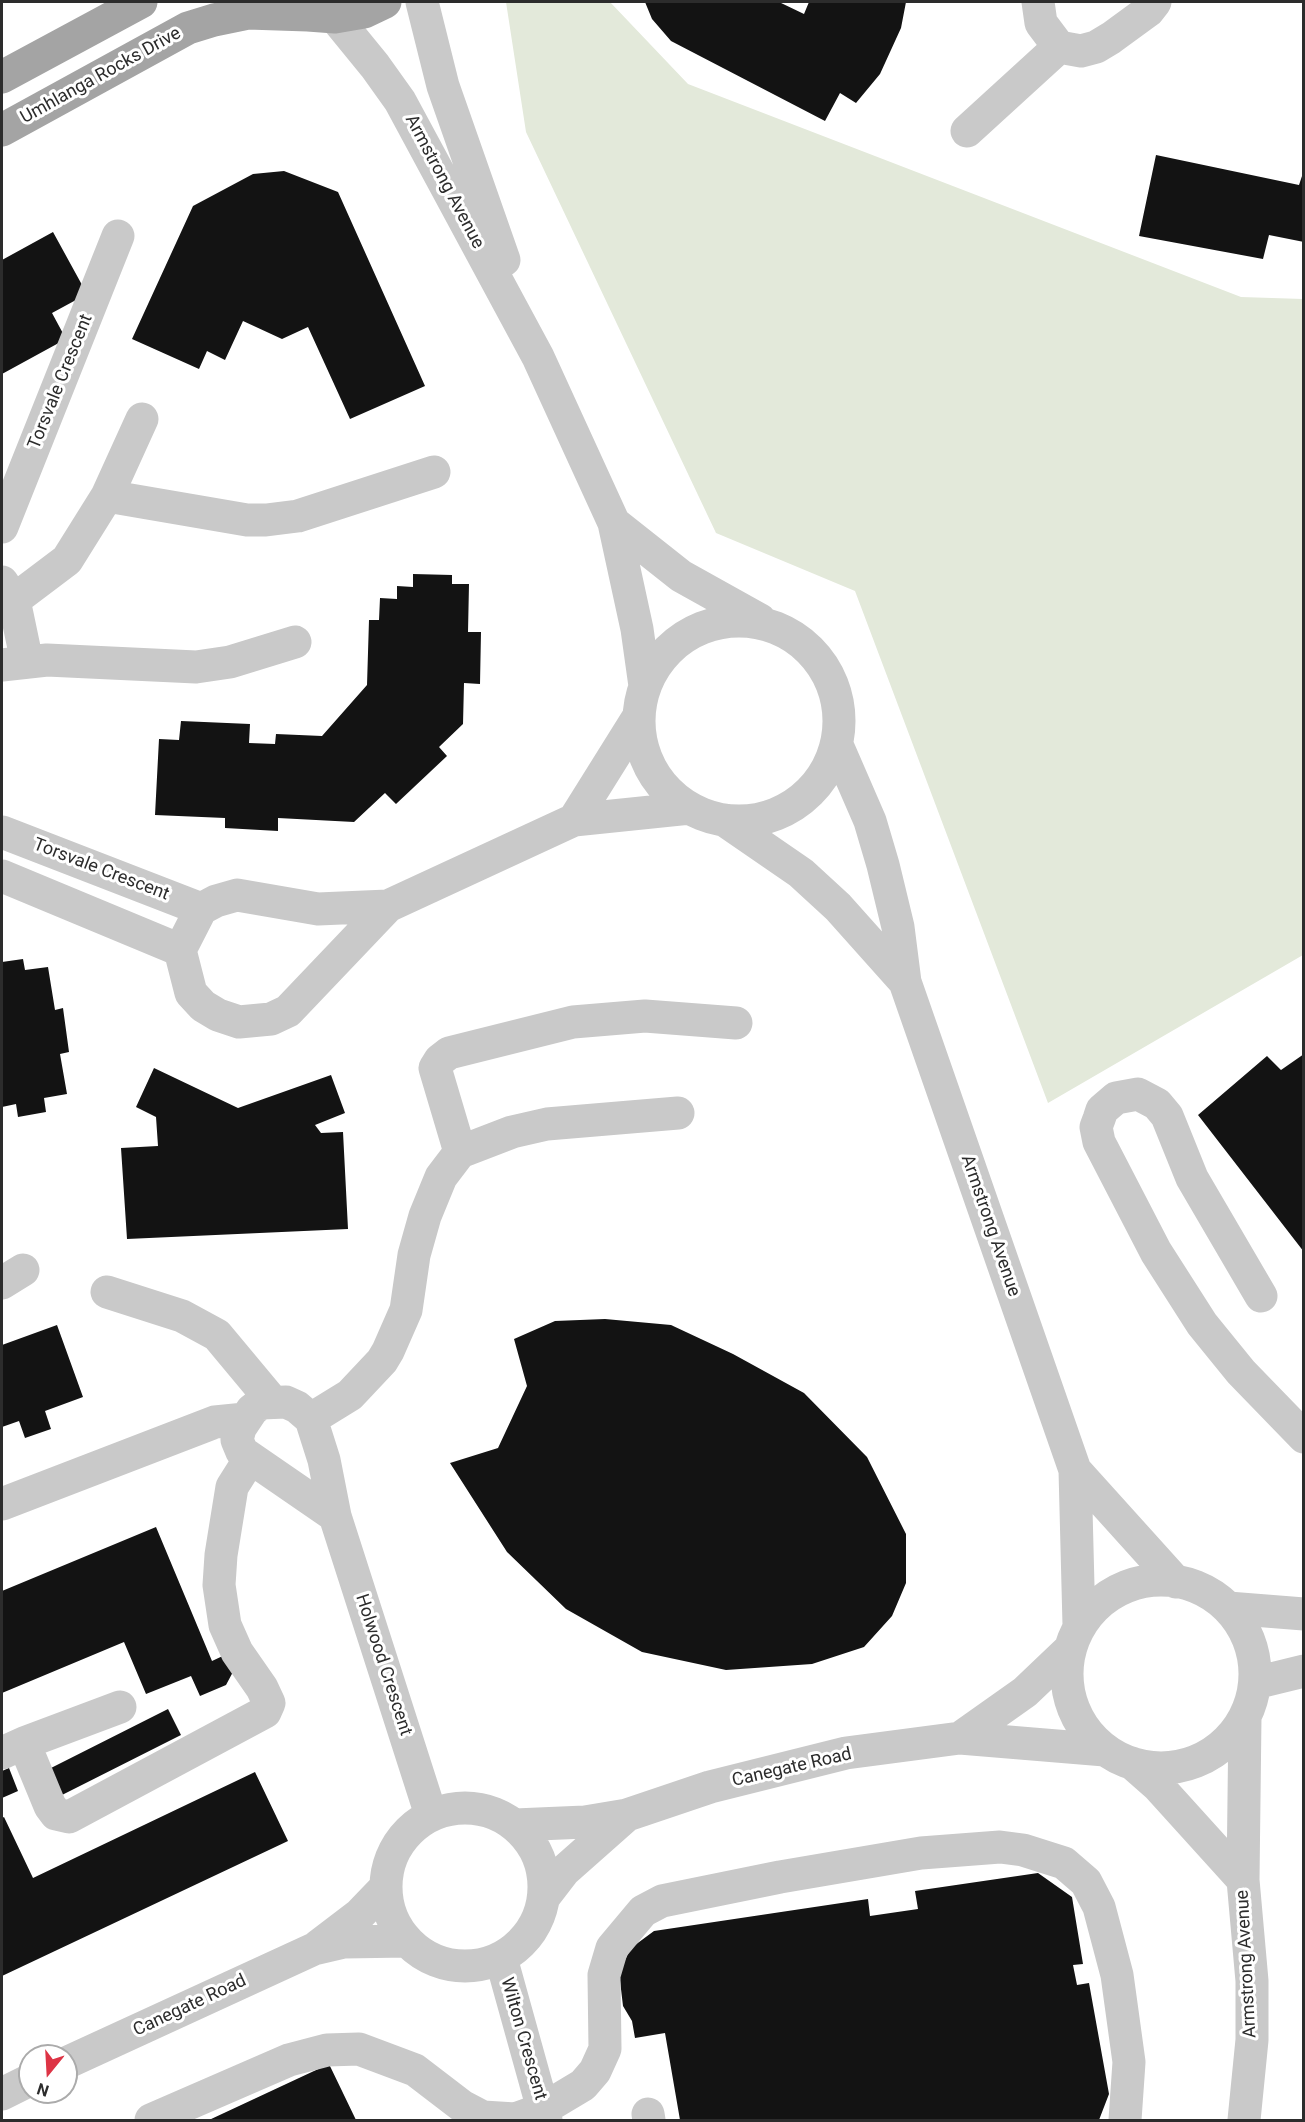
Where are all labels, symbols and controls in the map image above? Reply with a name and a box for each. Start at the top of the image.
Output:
street label: Umhlanga Rocks Drive [17,23,185,129]
street label: Armstrong Avenue [400,111,488,253]
street label: Torsvale Crescent [24,311,98,453]
street label: Torsvale Crescent [30,834,172,906]
street label: Armstrong Avenue [956,1152,1024,1300]
street label: Holwood Crescent [350,1592,416,1738]
street label: Canegate Road [730,1744,854,1792]
street label: Armstrong Avenue [1232,1889,1262,2039]
street label: Canegate Road [130,1970,250,2042]
street label: Wilton Crescent [495,1975,551,2103]
north arrow [18,2044,78,2104]
text: N [35,2079,51,2100]

